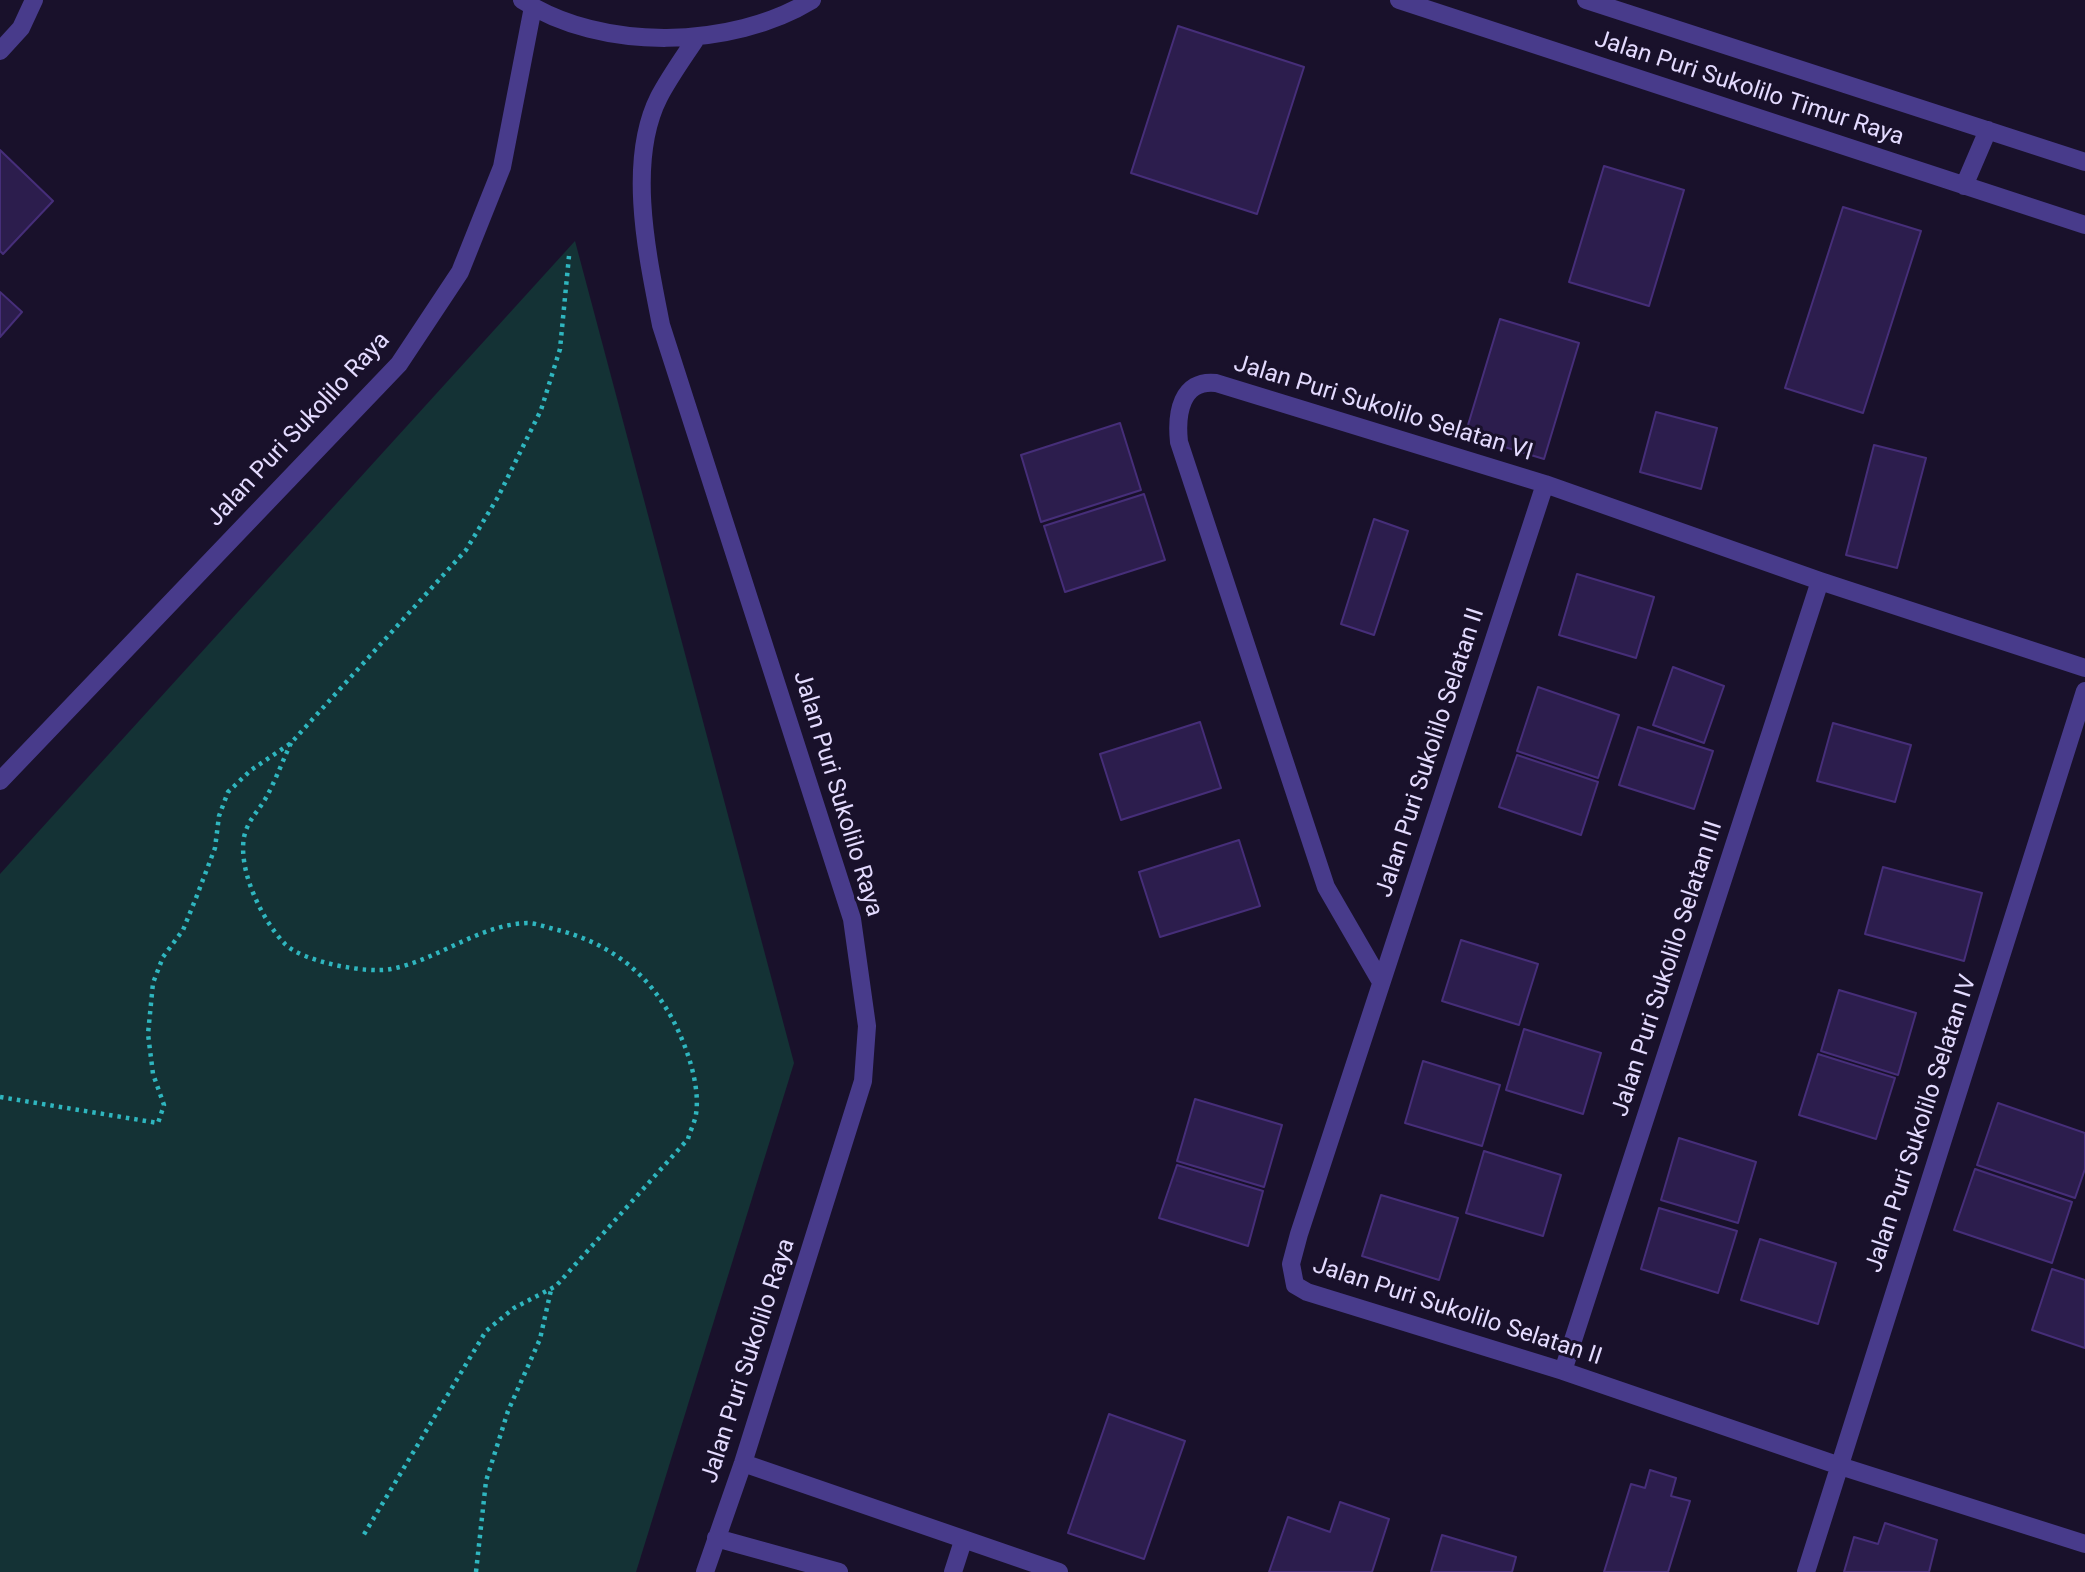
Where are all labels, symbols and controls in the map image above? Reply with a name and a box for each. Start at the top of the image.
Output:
street label: Jalan Puri Sukolilo Timur Raya [1591,25,1907,153]
street label: Jalan Puri Sukolilo Raya [201,327,397,533]
street label: Jalan Puri Sukolilo Selatan VI [1230,350,1536,468]
street label: Jalan Puri Sukolilo Selatan II [1371,605,1491,901]
street label: Jalan Puri Sukolilo Raya [786,668,888,920]
street label: Jalan Puri Sukolilo Selatan III [1607,818,1729,1120]
street label: Jalan Puri Sukolilo Selatan IV [1860,972,1984,1276]
street label: Jalan Puri Sukolilo Raya [696,1235,802,1487]
street label: Jalan Puri Sukolilo Selatan II [1309,1252,1605,1372]

